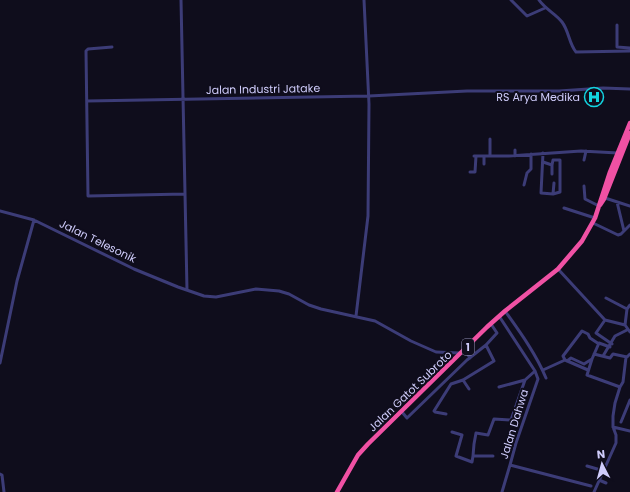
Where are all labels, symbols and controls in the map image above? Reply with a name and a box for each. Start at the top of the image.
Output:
street label: Jalan Industri Jatake [206,80,320,98]
hospital icon: RS Arya Medika [583,86,605,108]
place label: RS Arya Medika [496,89,580,105]
street label: Jalan Telesonik [57,215,140,267]
road number: 1 [462,339,474,355]
street label: Jalan Gatot Subroto [365,347,455,435]
street label: Jalan Dahwa [496,387,532,461]
north arrow [582,444,622,484]
text: N [596,446,606,462]

